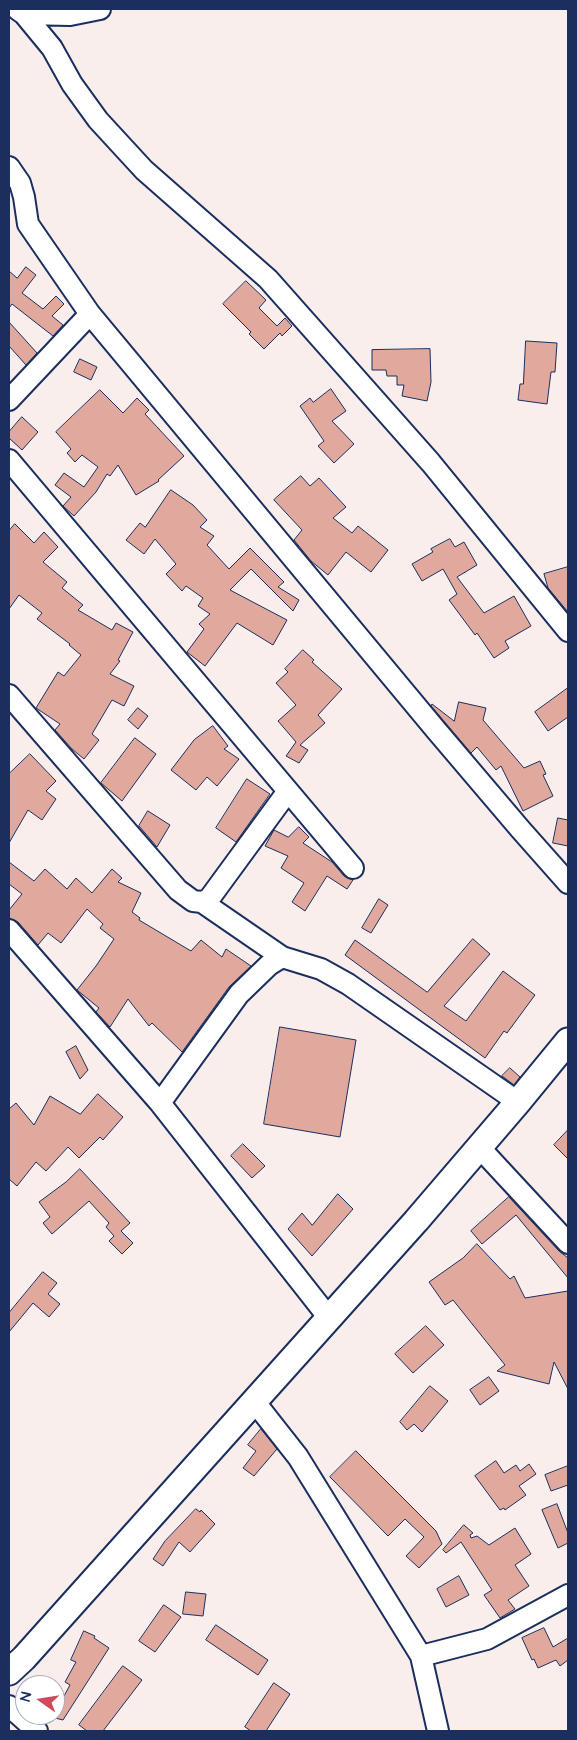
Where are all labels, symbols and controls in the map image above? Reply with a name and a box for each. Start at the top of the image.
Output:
north arrow [15,1675,65,1725]
text: N [16,1690,37,1703]

